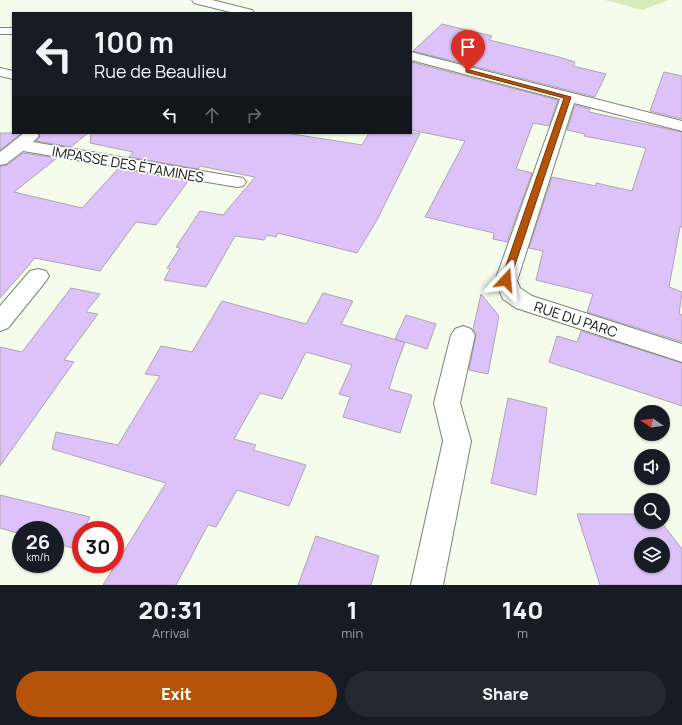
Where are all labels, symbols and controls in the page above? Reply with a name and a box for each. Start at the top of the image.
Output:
text: 100 m [94,23,174,61]
icon: left [28,28,80,80]
pin [451,30,485,71]
icon: arrive [457,36,479,58]
text: Rue de Beaulieu [94,59,227,83]
icon: left [159,104,181,126]
icon: ahead [201,104,223,126]
icon: right [243,104,265,126]
street label: IMPASSE DES ÉTAMINES [51,141,206,187]
position arrow [485,259,527,301]
street label: RUE DU PARC [532,297,620,341]
north arrow [634,405,670,441]
map controls [634,405,670,573]
button: sound [634,449,670,485]
button: search [634,493,670,529]
speed limit sign: 30 [72,521,124,573]
text: 26 [26,528,50,555]
button: layers [634,537,670,573]
text: km/h [26,550,50,564]
text: 20:31 [139,593,203,626]
text: 1 [347,593,358,626]
text: 140 [502,593,543,626]
text: Arrival [152,624,189,642]
text: min [341,624,363,642]
text: m [517,624,528,642]
button: Exit [16,671,337,717]
button: Share [345,671,666,717]

